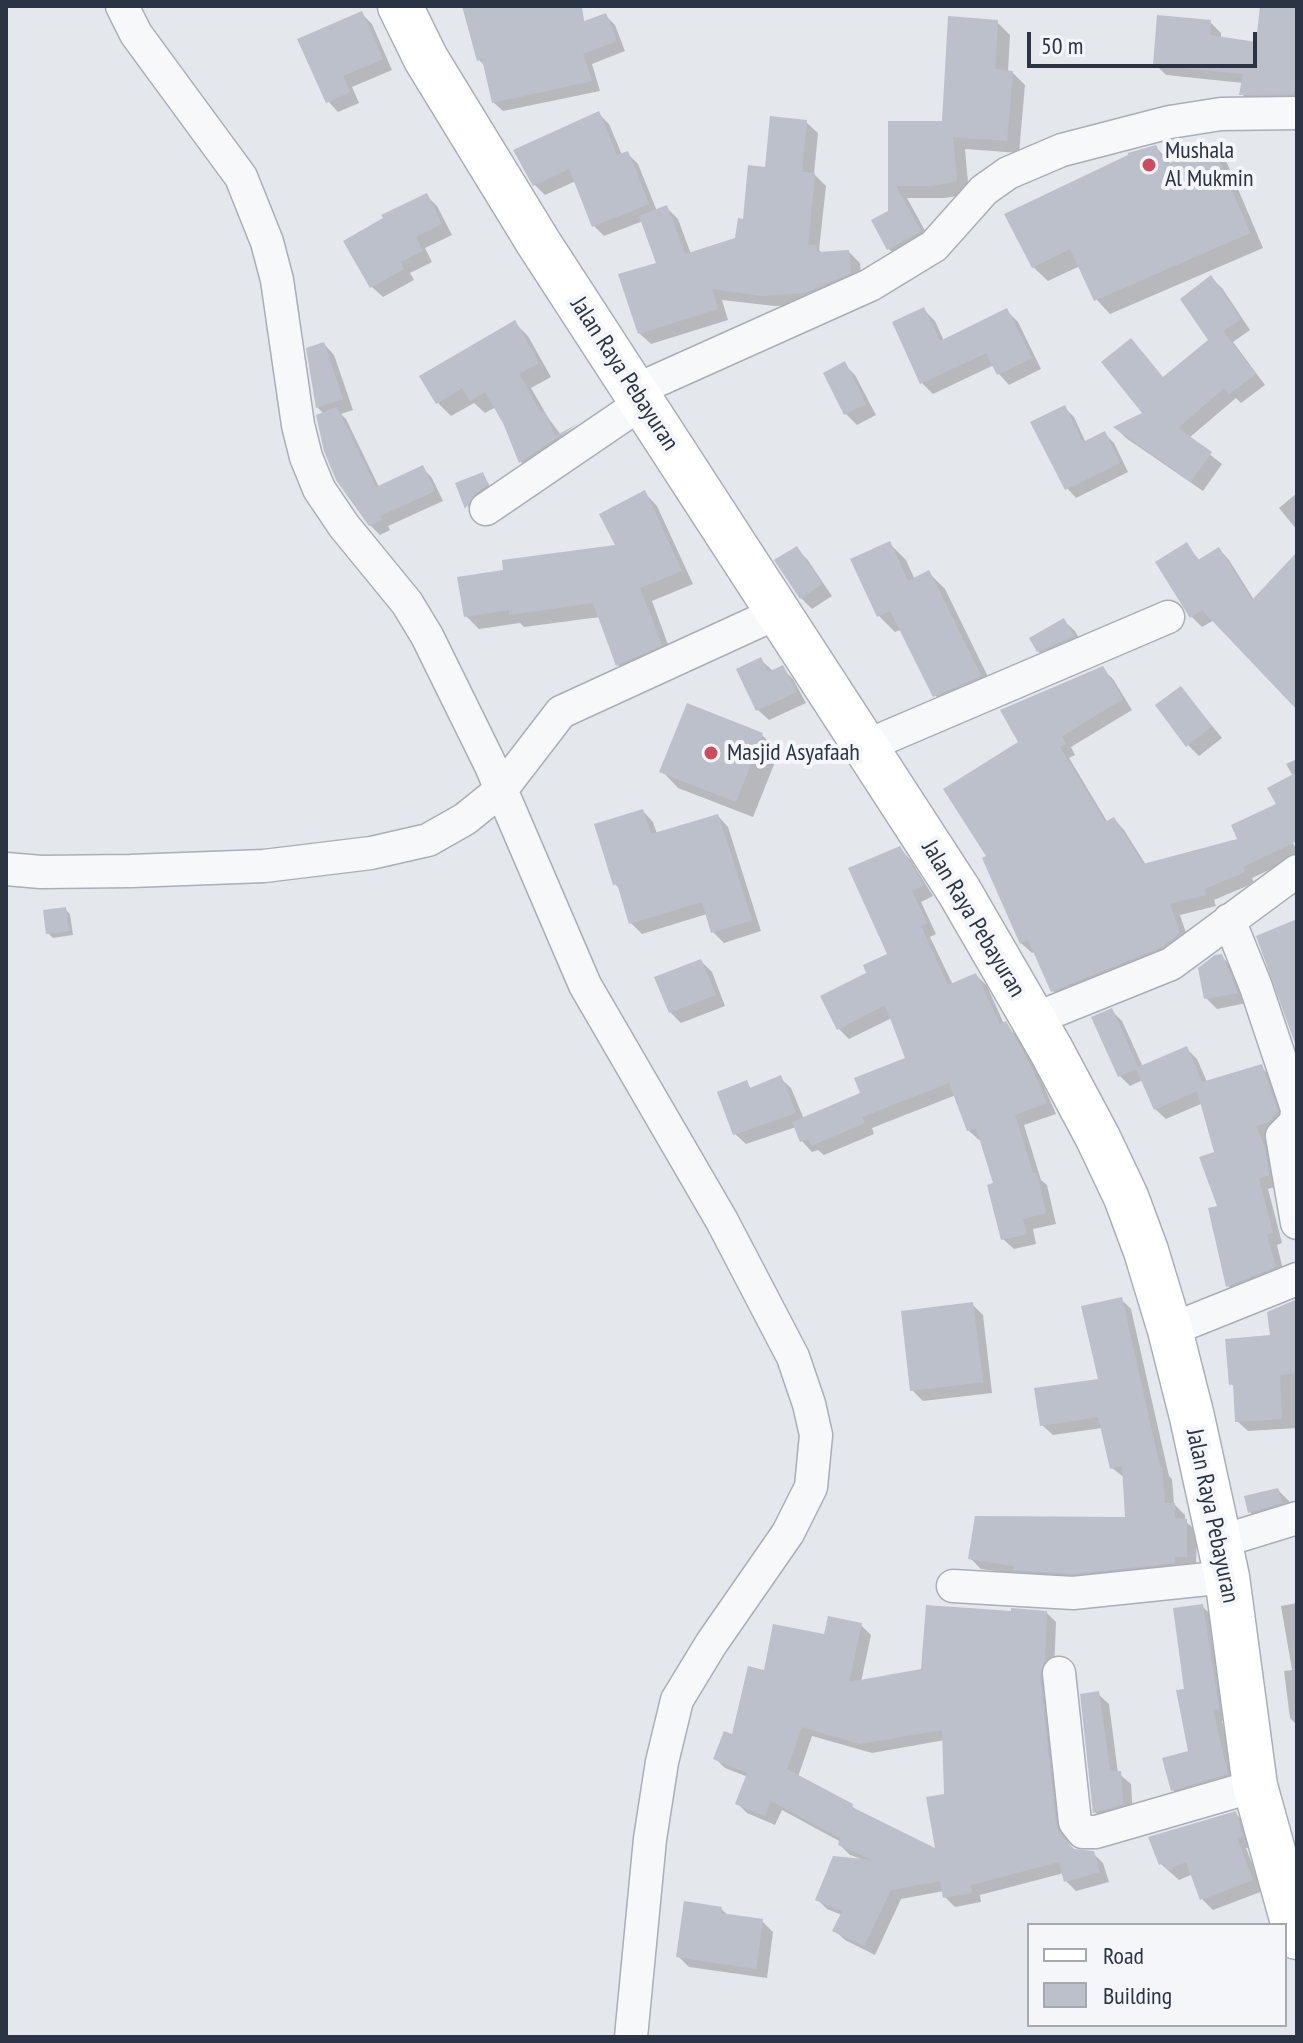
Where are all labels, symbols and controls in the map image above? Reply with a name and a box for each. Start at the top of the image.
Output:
scale bar [1031,16,1261,66]
text: 50 m [1041,30,1083,61]
place label: Mushala Al Mukmin [1165,137,1253,193]
marker: Mushala Al Mukmin [1140,156,1158,174]
street label: Jalan Raya Pebayuran [564,292,684,456]
place label: Masjid Asyafaah [727,739,860,767]
marker: Masjid Asyafaah [702,744,720,762]
street label: Jalan Raya Pebayuran [915,836,1031,1002]
street label: Jalan Raya Pebayuran [1179,1426,1245,1606]
legend [1027,1923,1287,2027]
text: Road [1103,1940,1144,1971]
text: Building [1103,1980,1172,2011]

